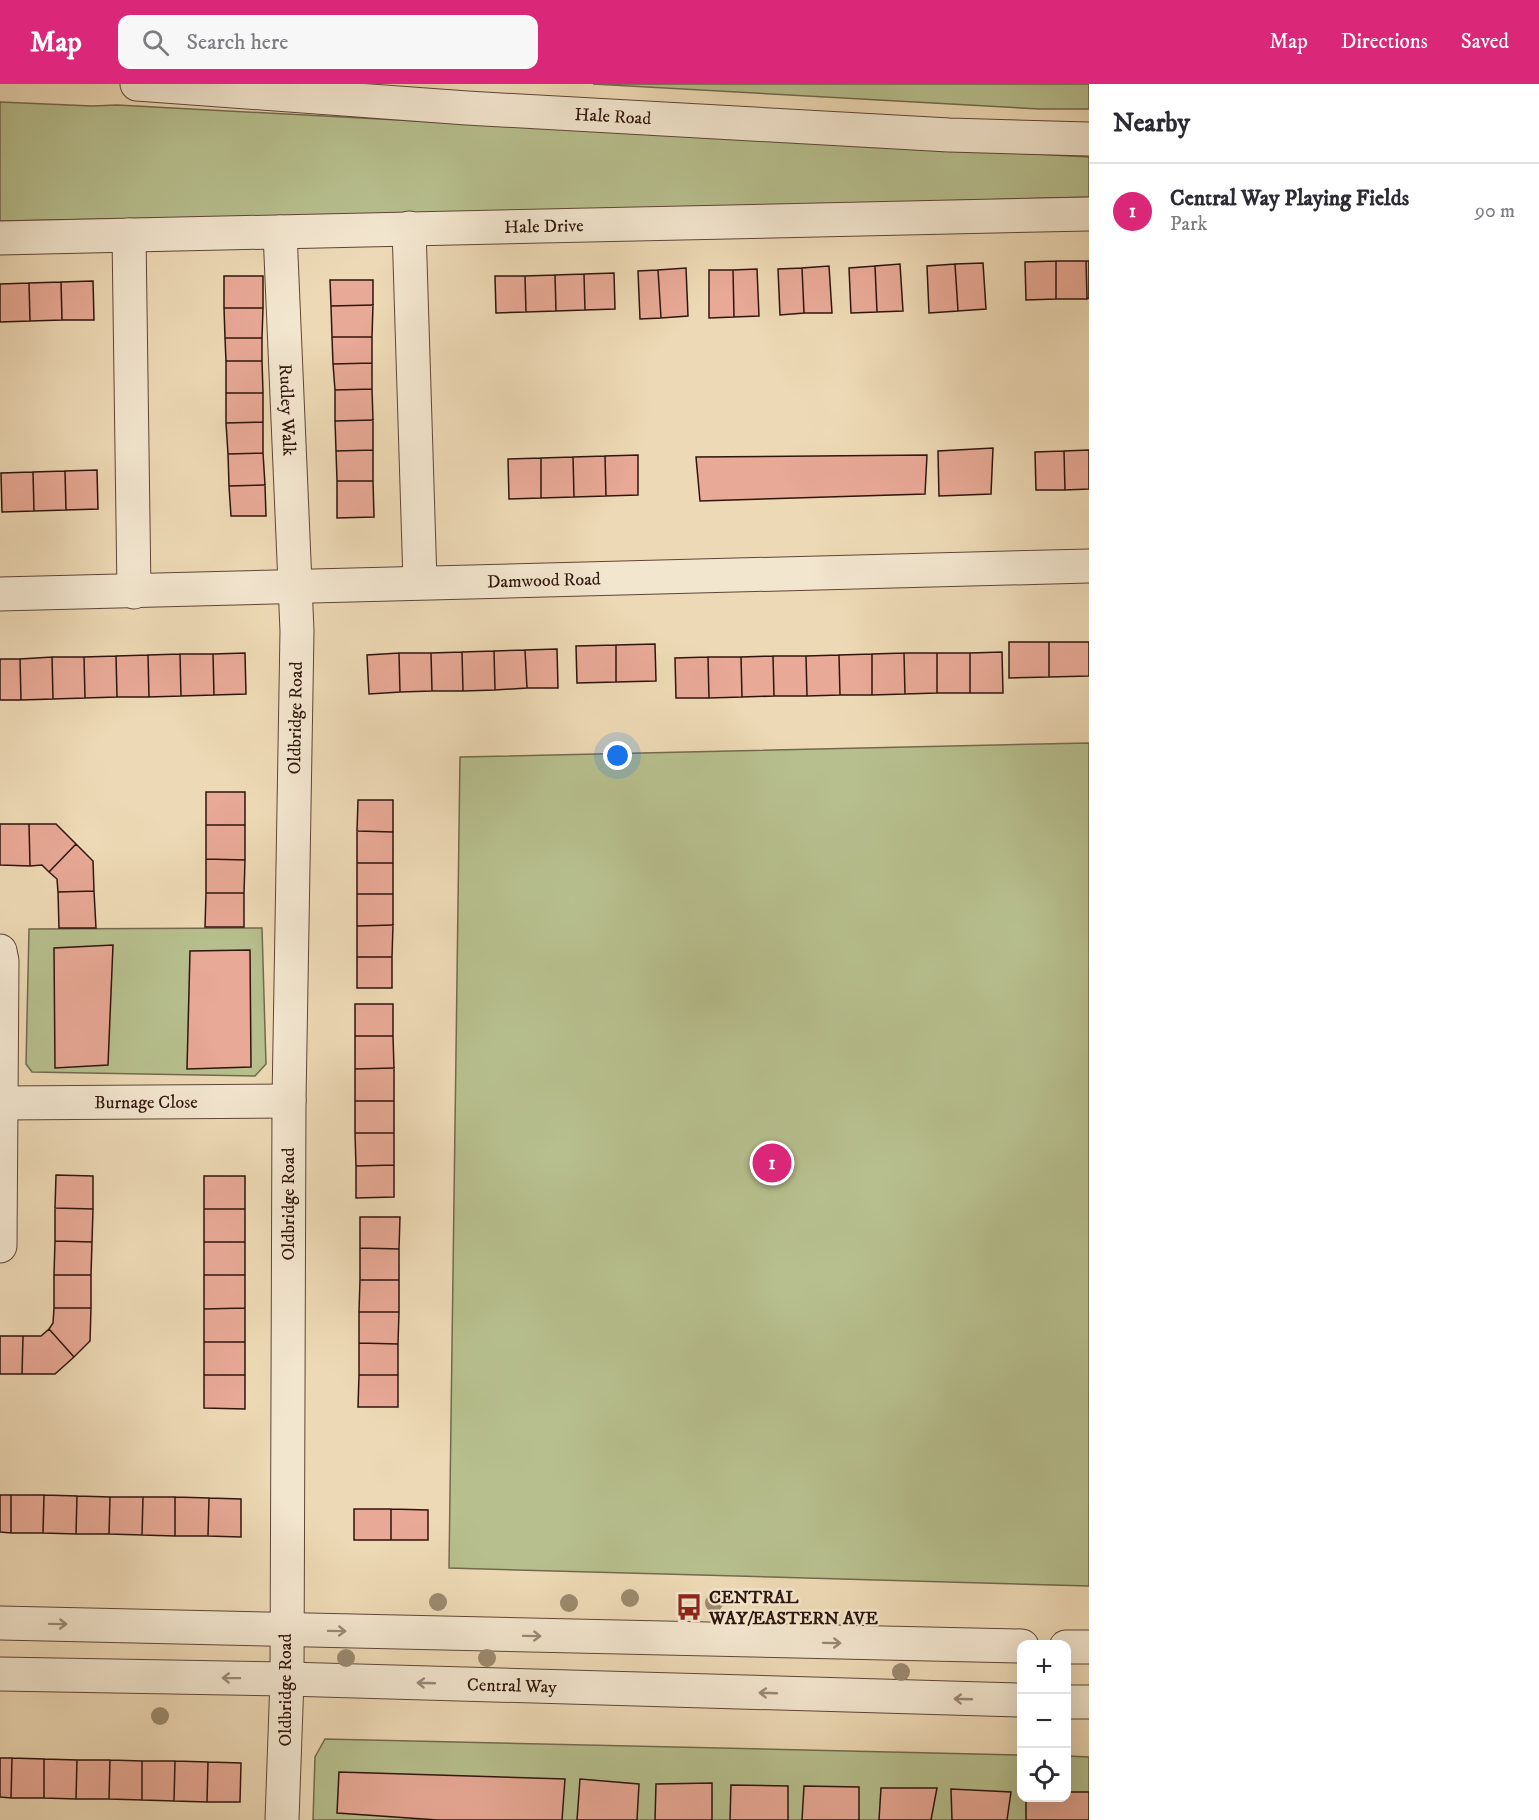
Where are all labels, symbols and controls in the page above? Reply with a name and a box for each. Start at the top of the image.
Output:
search box [118,15,538,69]
text: Map [30,25,82,60]
icon: search [139,26,172,59]
text: Search here [187,29,288,56]
text: Map [1269,29,1308,55]
text: Directions [1341,29,1428,55]
text: Saved [1461,29,1509,55]
street label: Hale Road [574,104,652,130]
text: Nearby [1113,107,1190,140]
text: Central Way Playing Fields [1170,185,1409,212]
text: 1 [1129,199,1136,224]
text: 90 m [1475,199,1515,224]
text: Park [1170,212,1207,237]
street label: Hale Drive [504,215,584,239]
street label: Rudley Walk [274,363,300,457]
street label: Damwood Road [487,569,601,593]
street label: Oldbridge Road [284,661,308,775]
your location [603,741,632,770]
street label: Burnage Close [94,1092,198,1114]
pin: 1 [752,1140,792,1186]
street label: Oldbridge Road [278,1147,300,1261]
place label: CENTRAL WAY/EASTERN AVE [708,1587,878,1630]
bus stop icon: CENTRAL WAY/EASTERN AVE [674,1592,704,1622]
one-way arrow [48,1619,68,1630]
one-way arrow [327,1625,347,1637]
one-way arrow [522,1630,542,1641]
street label: Oldbridge Road [275,1633,297,1747]
one-way arrow [822,1637,842,1649]
map controls [1017,1640,1071,1802]
button: + [1017,1640,1071,1694]
one-way arrow [222,1673,242,1684]
street label: Central Way [467,1674,557,1699]
one-way arrow [417,1678,437,1689]
one-way arrow [759,1687,779,1699]
one-way arrow [954,1693,974,1704]
button: − [1017,1694,1071,1748]
button: locate [1017,1748,1071,1802]

